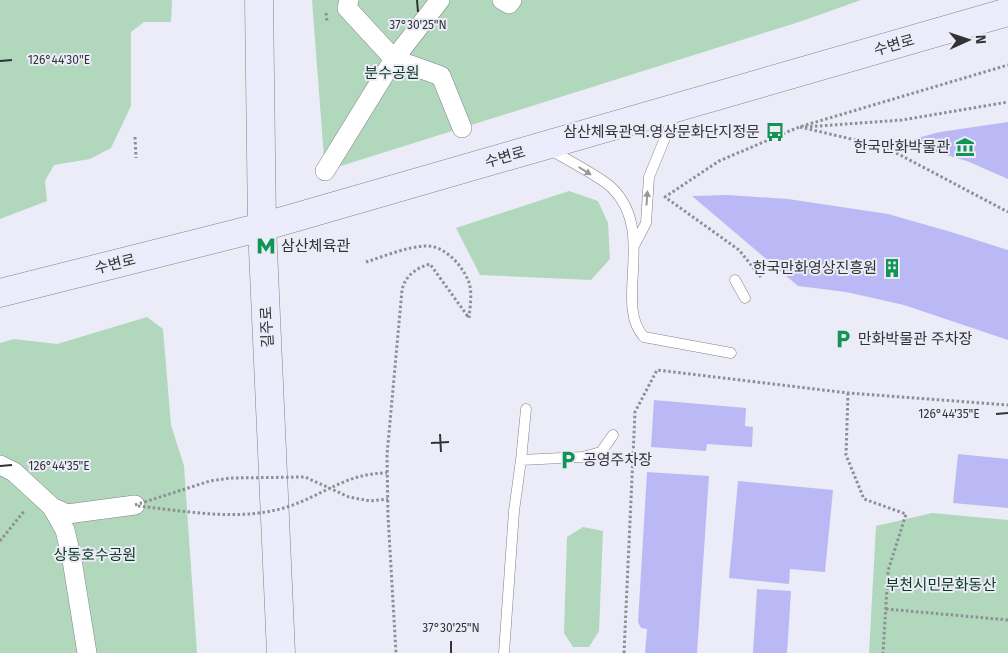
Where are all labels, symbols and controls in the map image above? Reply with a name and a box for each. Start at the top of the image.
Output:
north arrow [943,15,993,65]
text: 37°30'25"N [389,18,447,32]
street label: 수변로 [872,31,916,59]
text: N [972,34,989,44]
text: 126°44'30"E [28,53,90,67]
park label: 분수공원 [364,64,420,82]
bus stop icon: 삼산체육관역.영상문화단지정문 [764,121,786,143]
place label: 삼산체육관역.영상문화단지정문 [563,123,760,141]
museum icon: 한국만화박물관 [954,136,976,158]
place label: 한국만화박물관 [853,138,950,156]
street label: 수변로 [483,143,527,171]
one-way arrow [579,167,592,176]
one-way arrow [644,190,652,206]
metro station icon: 삼산체육관 [255,235,277,257]
place label: 삼산체육관 [281,237,350,255]
street label: 수변로 [93,250,137,278]
building icon: 한국만화영상진흥원 [881,257,903,279]
place label: 한국만화영상진흥원 [753,259,877,277]
street label: 길주로 [257,306,277,348]
parking icon: 만화박물관 주차장 [832,328,854,350]
place label: 만화박물관 주차장 [858,330,973,348]
text: 126°44'35"E [918,407,980,421]
parking icon: 공영주차장 [557,449,579,471]
place label: 공영주차장 [583,451,652,469]
text: 126°44'35"E [28,459,90,473]
park label: 상동호수공원 [54,546,136,564]
park label: 부천시민문화동산 [886,576,996,594]
text: 37°30'25"N [422,621,480,635]

